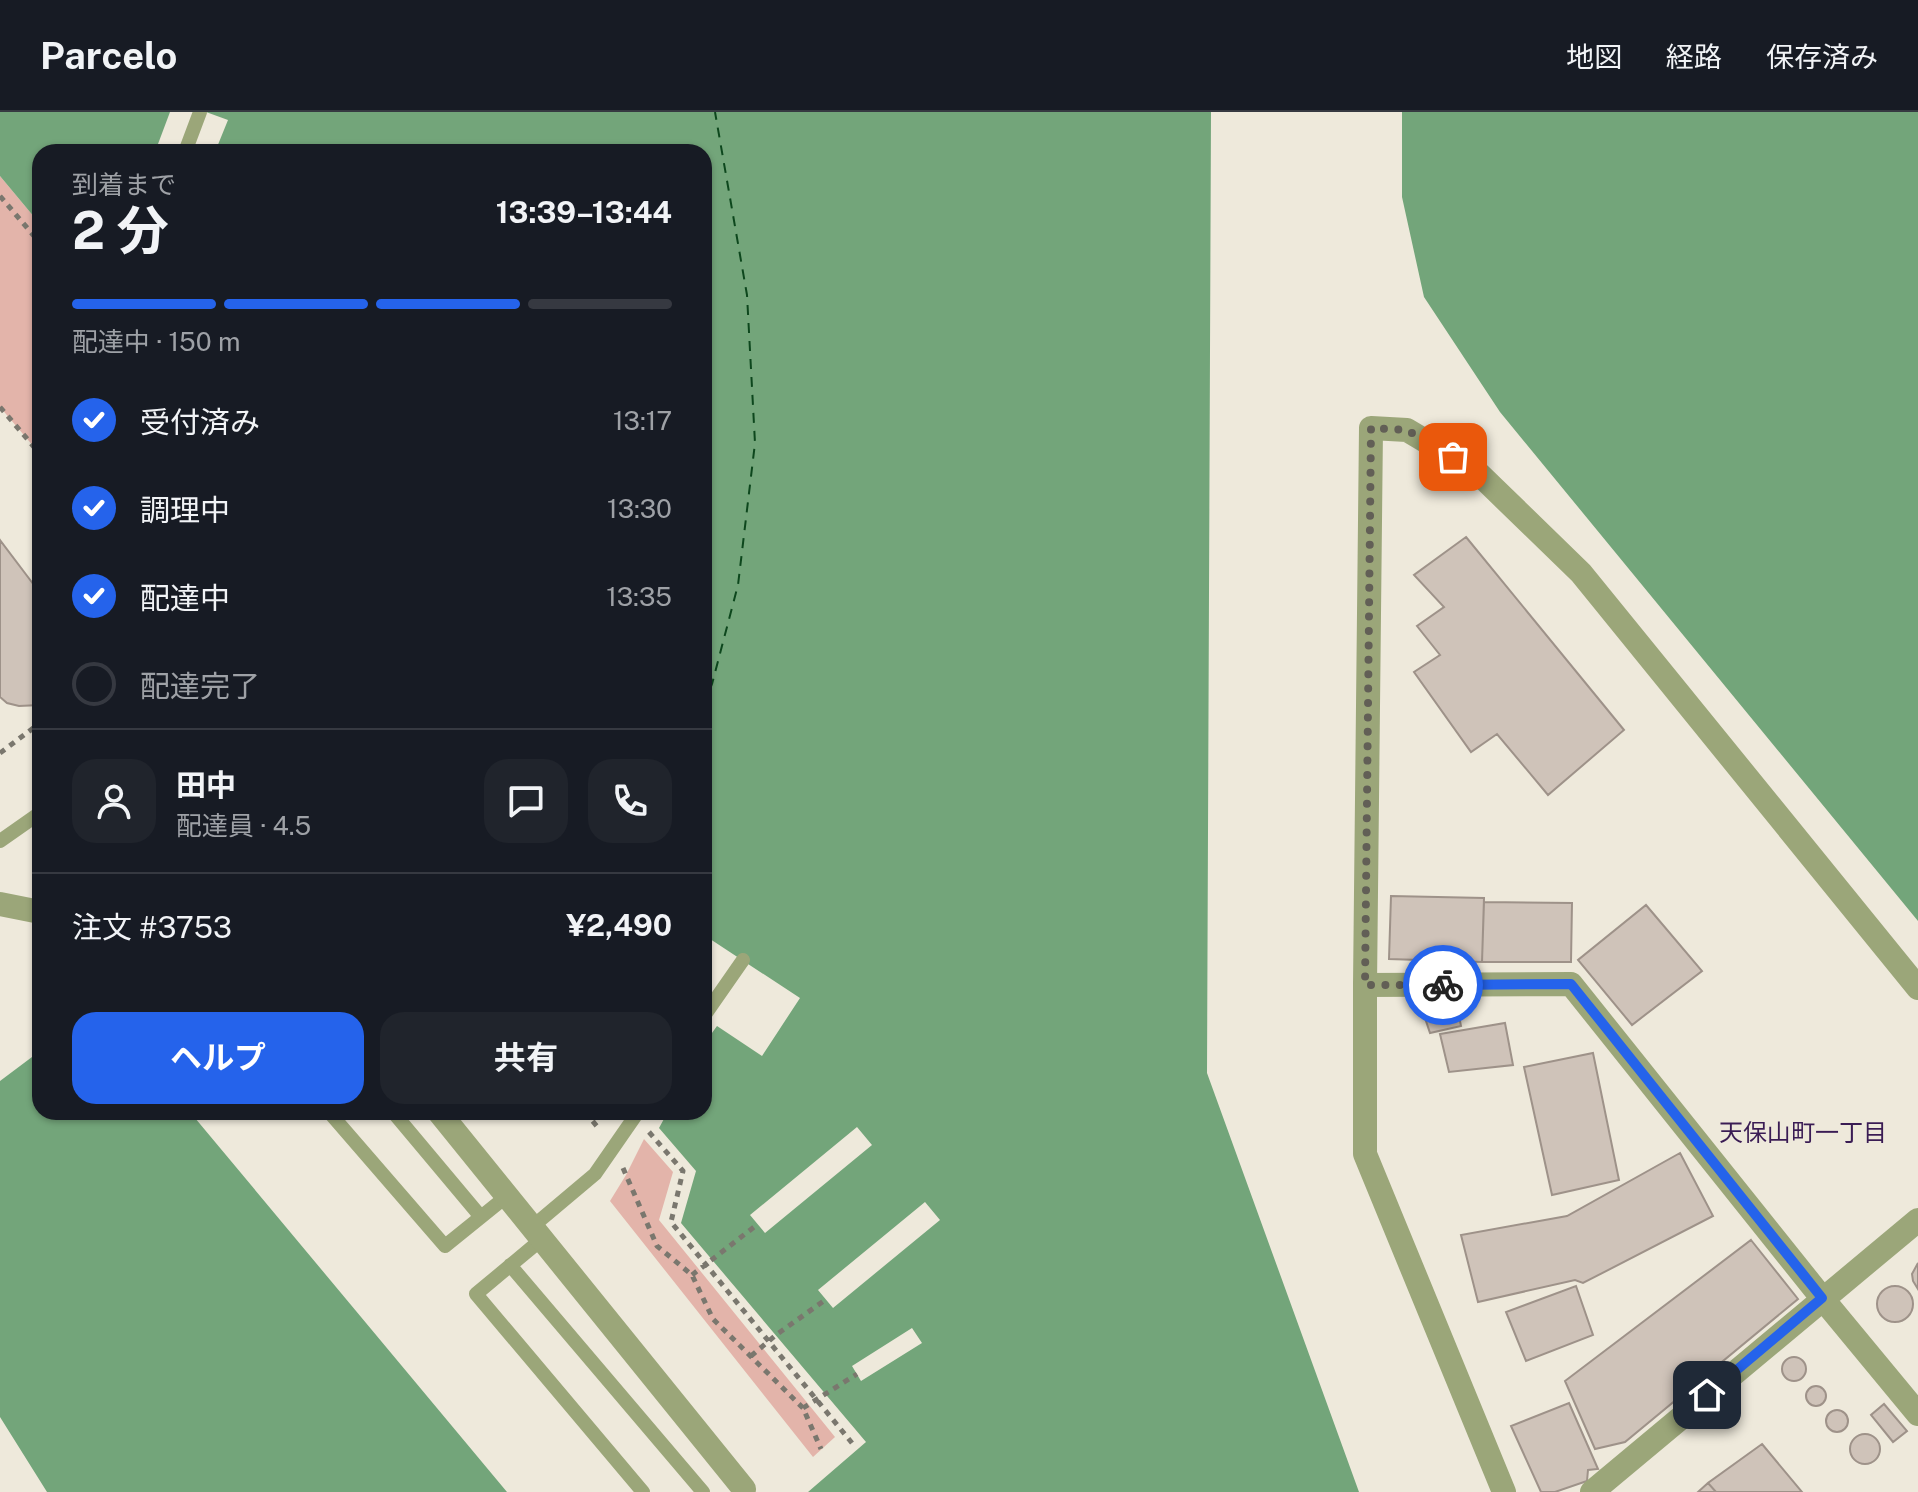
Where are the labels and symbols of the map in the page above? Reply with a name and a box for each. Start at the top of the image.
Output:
pin [1419,423,1487,491]
courier [1403,945,1483,1025]
district label: 天保山町一丁目 [1719,1118,1887,1146]
pin [1673,1361,1741,1429]

